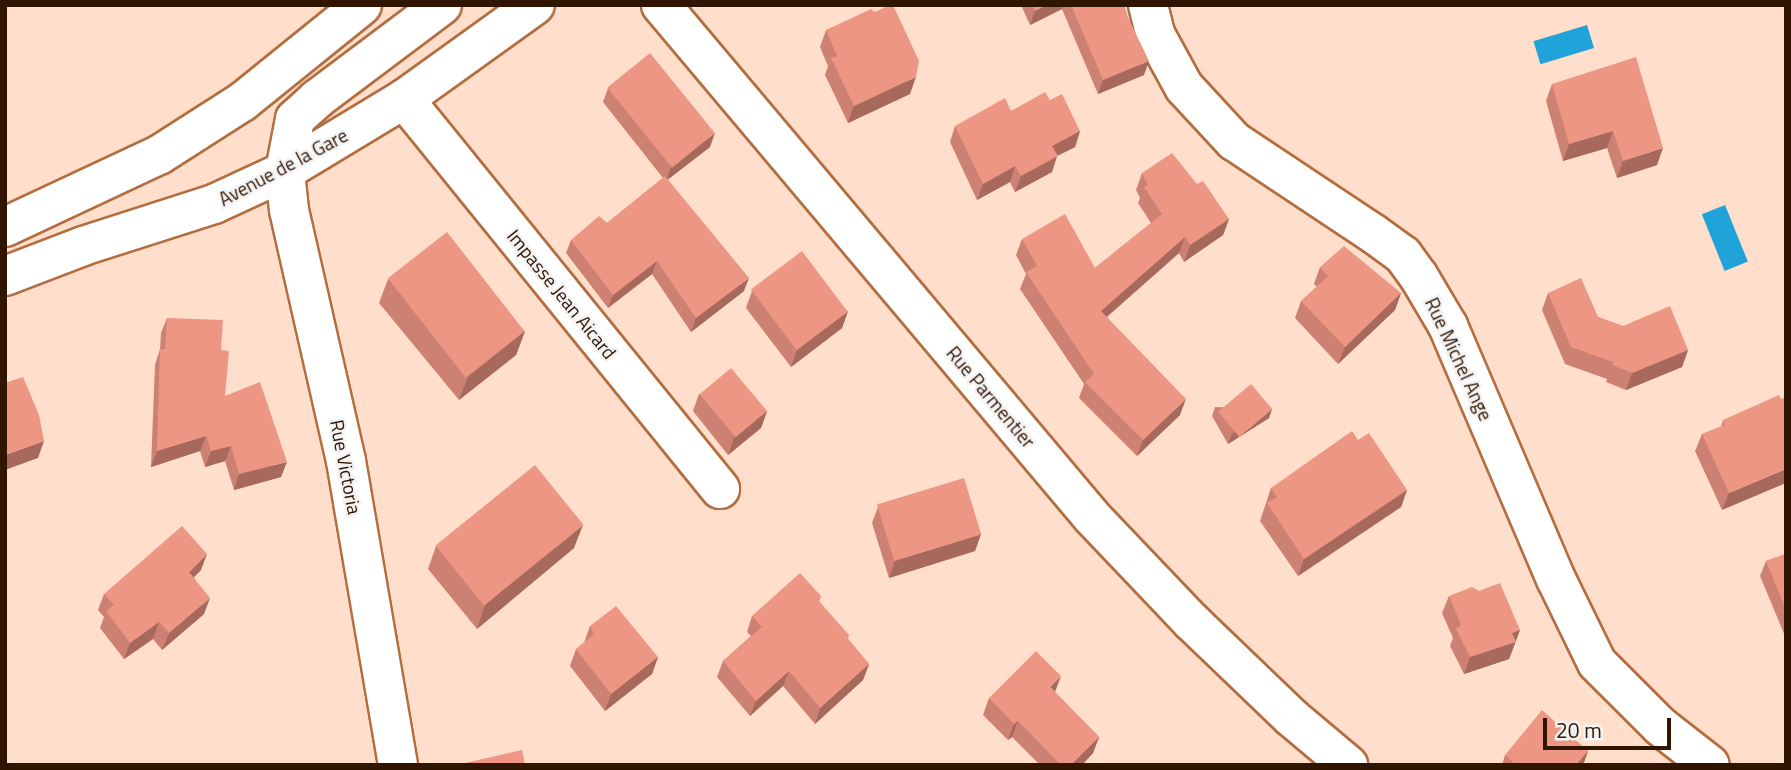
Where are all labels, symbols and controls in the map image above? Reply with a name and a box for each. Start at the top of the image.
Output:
street label: Avenue de la Gare [215,123,351,211]
street label: Impasse Jean Aicard [503,225,621,363]
street label: Rue Michel Ange [1421,294,1497,424]
street label: Rue Parmentier [942,342,1040,452]
street label: Rue Victoria [326,418,366,516]
scale bar [1546,704,1674,748]
text: 20 m [1556,714,1602,746]

